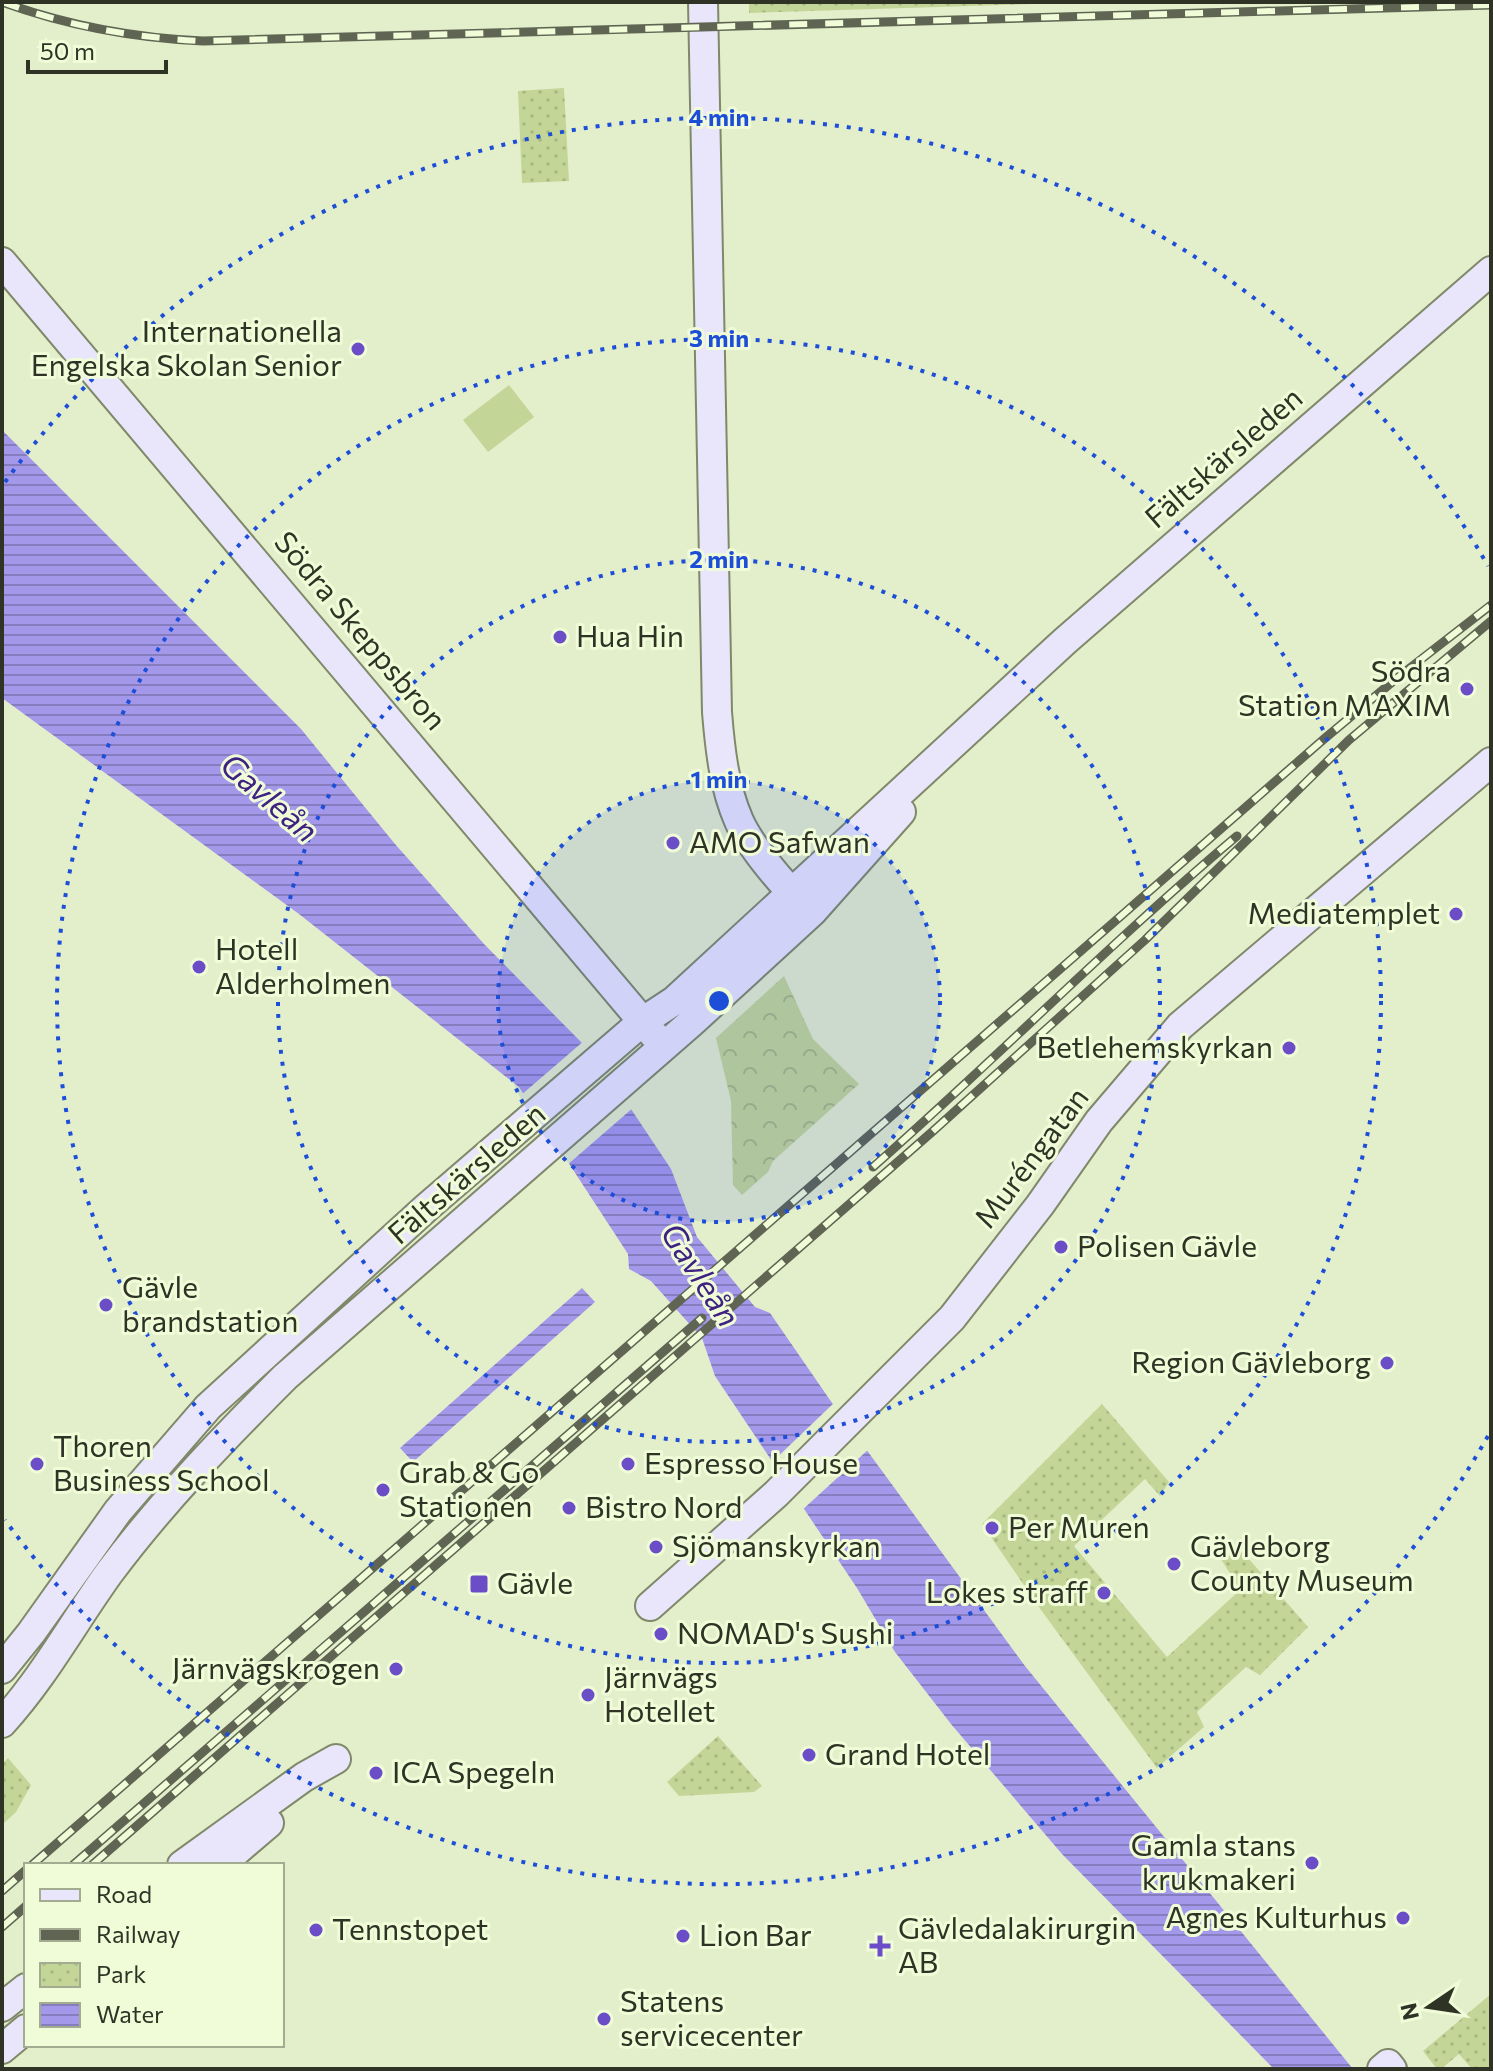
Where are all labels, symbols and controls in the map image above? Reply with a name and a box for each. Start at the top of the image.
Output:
scale bar [28,24,166,74]
text: 50 m [40,36,95,65]
text: 4 min [689,102,749,131]
place label: Internationella Engelska Skolan Senior [31,311,342,382]
text: 3 min [689,323,749,352]
marker: Internationella Engelska Skolan Senior [349,340,367,358]
street label: Fältskärsleden [1136,378,1309,535]
street label: Södra Skeppsbron [268,522,456,736]
text: 2 min [689,544,749,573]
place label: Hua Hin [576,616,684,653]
marker: Hua Hin [551,628,569,646]
place label: Södra Station MAXIM [1238,651,1451,722]
marker: Södra Station MAXIM [1458,680,1476,698]
water label: Gavleån [213,743,327,850]
text: 1 min [691,764,747,793]
place label: AMO Safwan [689,822,870,859]
marker: AMO Safwan [664,834,682,852]
place label: Mediatemplet [1247,893,1440,930]
marker: Mediatemplet [1447,905,1465,923]
place label: Hotell Alderholmen [215,929,390,1000]
marker: Hotell Alderholmen [190,958,208,976]
centre of rings [705,987,733,1015]
place label: Betlehemskyrkan [1037,1027,1273,1064]
marker: Betlehemskyrkan [1280,1039,1298,1057]
street label: Muréngatan [965,1079,1095,1234]
street label: Fältskärsleden [379,1094,552,1251]
water label: Gavleån [653,1214,750,1333]
place label: Polisen Gävle [1077,1226,1257,1263]
marker: Polisen Gävle [1052,1238,1070,1256]
place label: Gävle brandstation [122,1267,298,1338]
marker: Gävle brandstation [97,1296,115,1314]
place label: Region Gävleborg [1131,1342,1371,1379]
marker: Region Gävleborg [1378,1354,1396,1372]
place label: Thoren Business School [53,1426,270,1497]
place label: Espresso House [644,1443,858,1480]
place label: Grab & Go Stationen [399,1452,540,1523]
marker: Thoren Business School [28,1455,46,1473]
marker: Espresso House [619,1455,637,1473]
marker: Grab & Go Stationen [374,1481,392,1499]
place label: Bistro Nord [585,1487,742,1524]
marker: Bistro Nord [560,1499,578,1517]
place label: Per Muren [1008,1507,1150,1544]
marker: Per Muren [983,1519,1001,1537]
place label: Sjömanskyrkan [672,1526,881,1563]
place label: Gävleborg County Museum [1190,1526,1414,1597]
marker: Sjömanskyrkan [647,1538,665,1556]
marker: Gävleborg County Museum [1165,1555,1183,1573]
place label: Gävle [497,1563,573,1600]
place label: Lokes straff [926,1572,1088,1609]
marker: Gävle [468,1573,490,1595]
marker: Lokes straff [1095,1584,1113,1602]
place label: NOMAD's Sushi [677,1613,893,1650]
marker: NOMAD's Sushi [652,1625,670,1643]
place label: Järnvägskrogen [172,1648,380,1685]
place label: Järnvägs Hotellet [604,1657,718,1728]
marker: Järnvägskrogen [387,1660,405,1678]
marker: Järnvägs Hotellet [579,1686,597,1704]
place label: Grand Hotel [825,1734,990,1771]
marker: Grand Hotel [800,1746,818,1764]
place label: ICA Spegeln [392,1752,555,1789]
marker: ICA Spegeln [367,1764,385,1782]
place label: Gamla stans krukmakeri [1131,1825,1296,1896]
marker: Gamla stans krukmakeri [1303,1854,1321,1872]
legend [24,1863,284,2047]
text: Road [96,1879,152,1908]
place label: Agnes Kulturhus [1166,1897,1387,1934]
place label: Gävledalakirurgin AB [898,1908,1136,1979]
place label: Tennstopet [332,1909,488,1946]
marker: Agnes Kulturhus [1394,1909,1412,1927]
place label: Lion Bar [699,1915,812,1952]
text: Railway [96,1919,181,1948]
marker: Tennstopet [307,1921,325,1939]
marker: Lion Bar [674,1927,692,1945]
marker: Gävledalakirurgin AB [869,1935,891,1957]
text: Park [96,1959,146,1988]
north arrow [1389,1967,1469,2047]
place label: Statens servicecenter [620,1981,803,2052]
text: Water [96,1999,164,2028]
text: N [1394,2001,1424,2023]
marker: Statens servicecenter [595,2010,613,2028]

